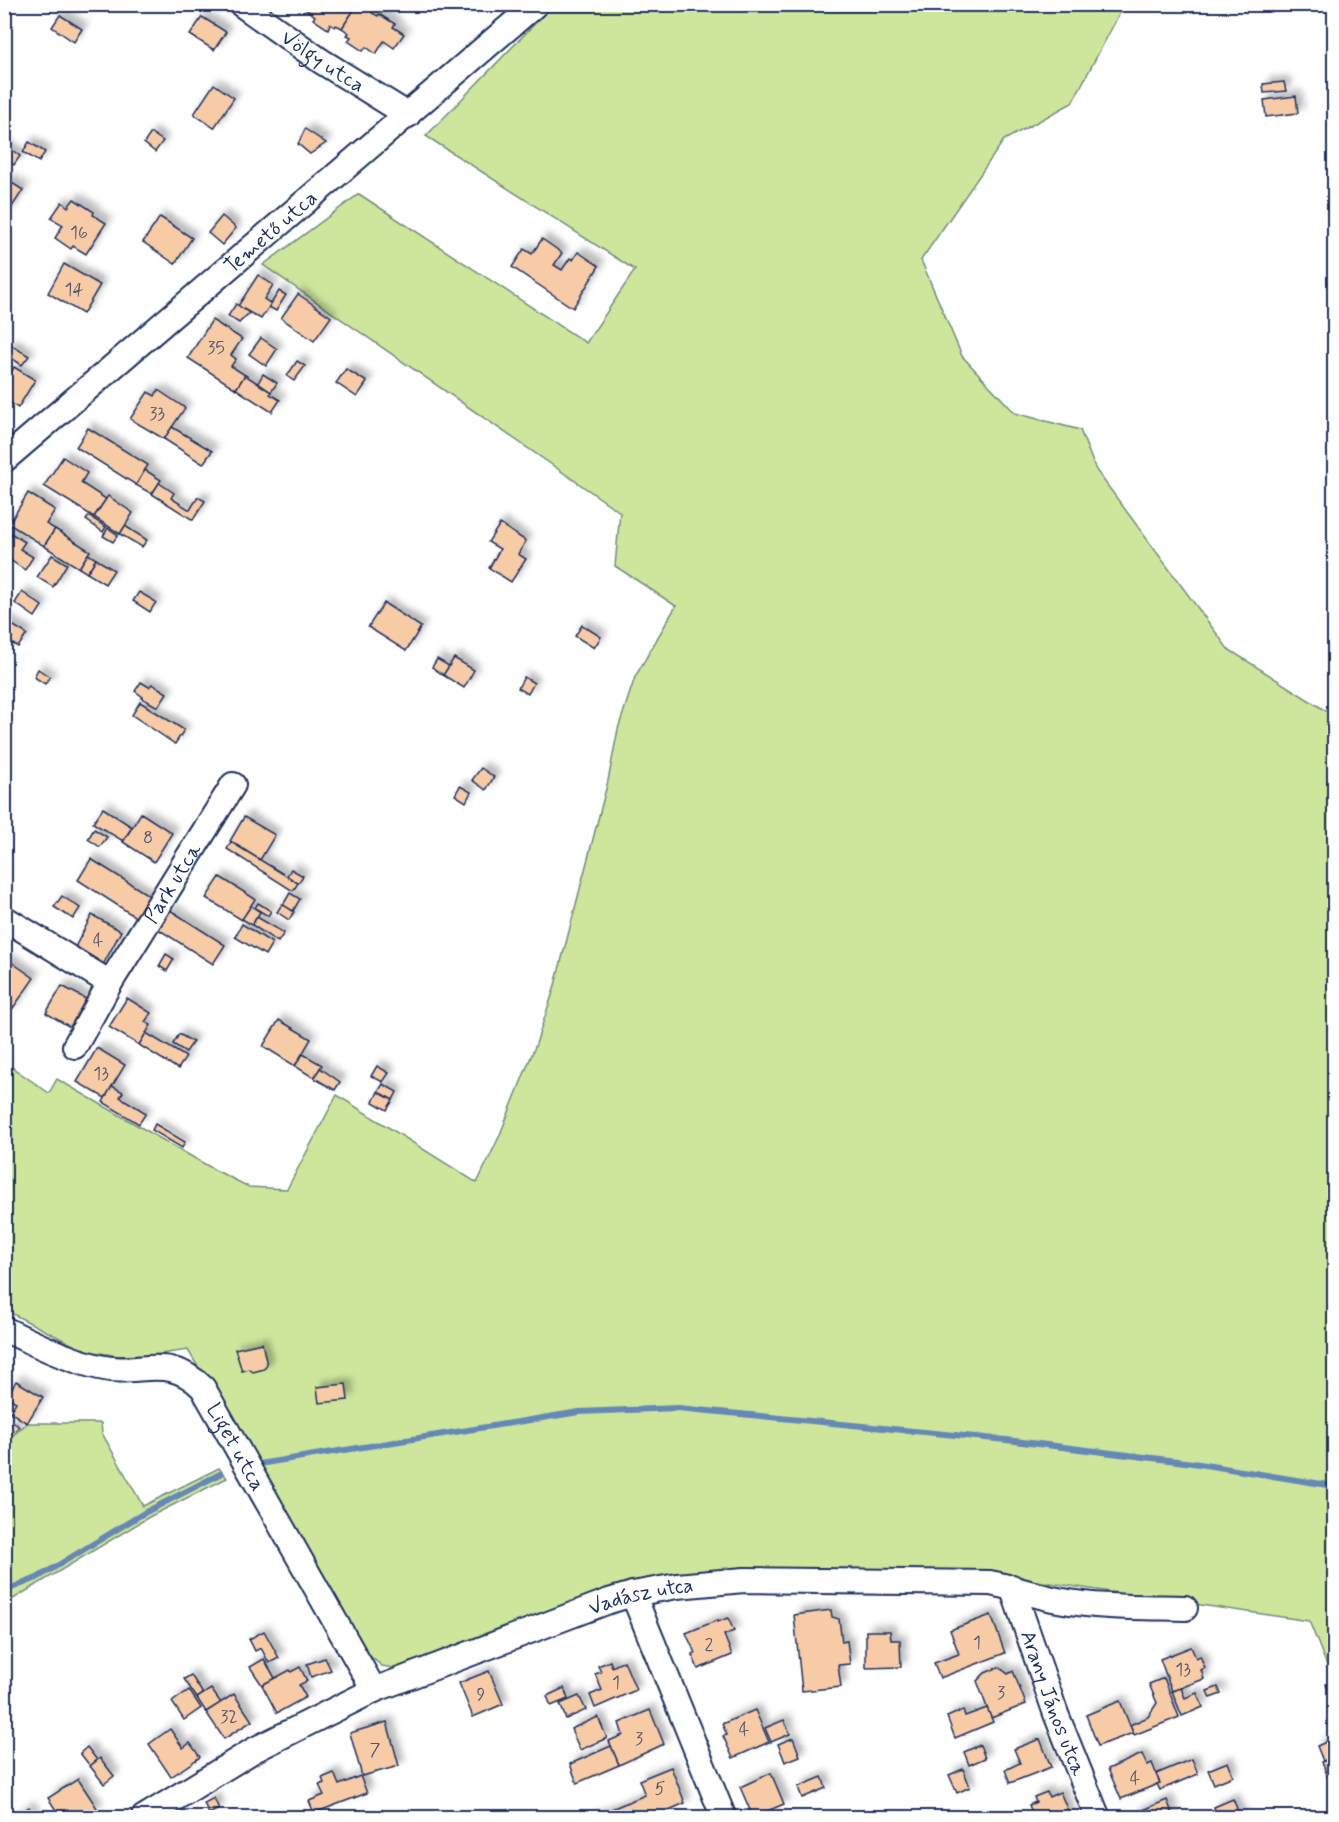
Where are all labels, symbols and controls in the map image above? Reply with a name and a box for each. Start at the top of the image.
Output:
street label: Völgy utca [275,24,370,100]
street label: Temető utca [219,184,324,280]
house number: 16 [70,221,88,245]
house number: 14 [65,278,84,302]
house number: 35 [207,336,225,360]
house number: 33 [149,402,165,426]
house number: 8 [143,826,153,850]
street label: Park utca [137,838,209,929]
house number: 4 [93,929,103,953]
house number: 13 [93,1062,109,1086]
street label: Liget utca [199,1398,271,1496]
street label: Vadász utca [585,1572,694,1623]
street label: Arany János utca [1013,1627,1093,1780]
house number: 1 [973,1631,981,1655]
house number: 2 [705,1633,714,1657]
house number: 13 [1175,1658,1191,1682]
house number: 1 [612,1671,620,1695]
house number: 3 [997,1681,1005,1705]
house number: 9 [477,1683,486,1707]
house number: 32 [220,1705,238,1729]
house number: 4 [739,1718,749,1742]
house number: 3 [635,1727,643,1751]
house number: 7 [370,1738,381,1762]
house number: 4 [1130,1767,1140,1791]
house number: 5 [655,1777,666,1801]

